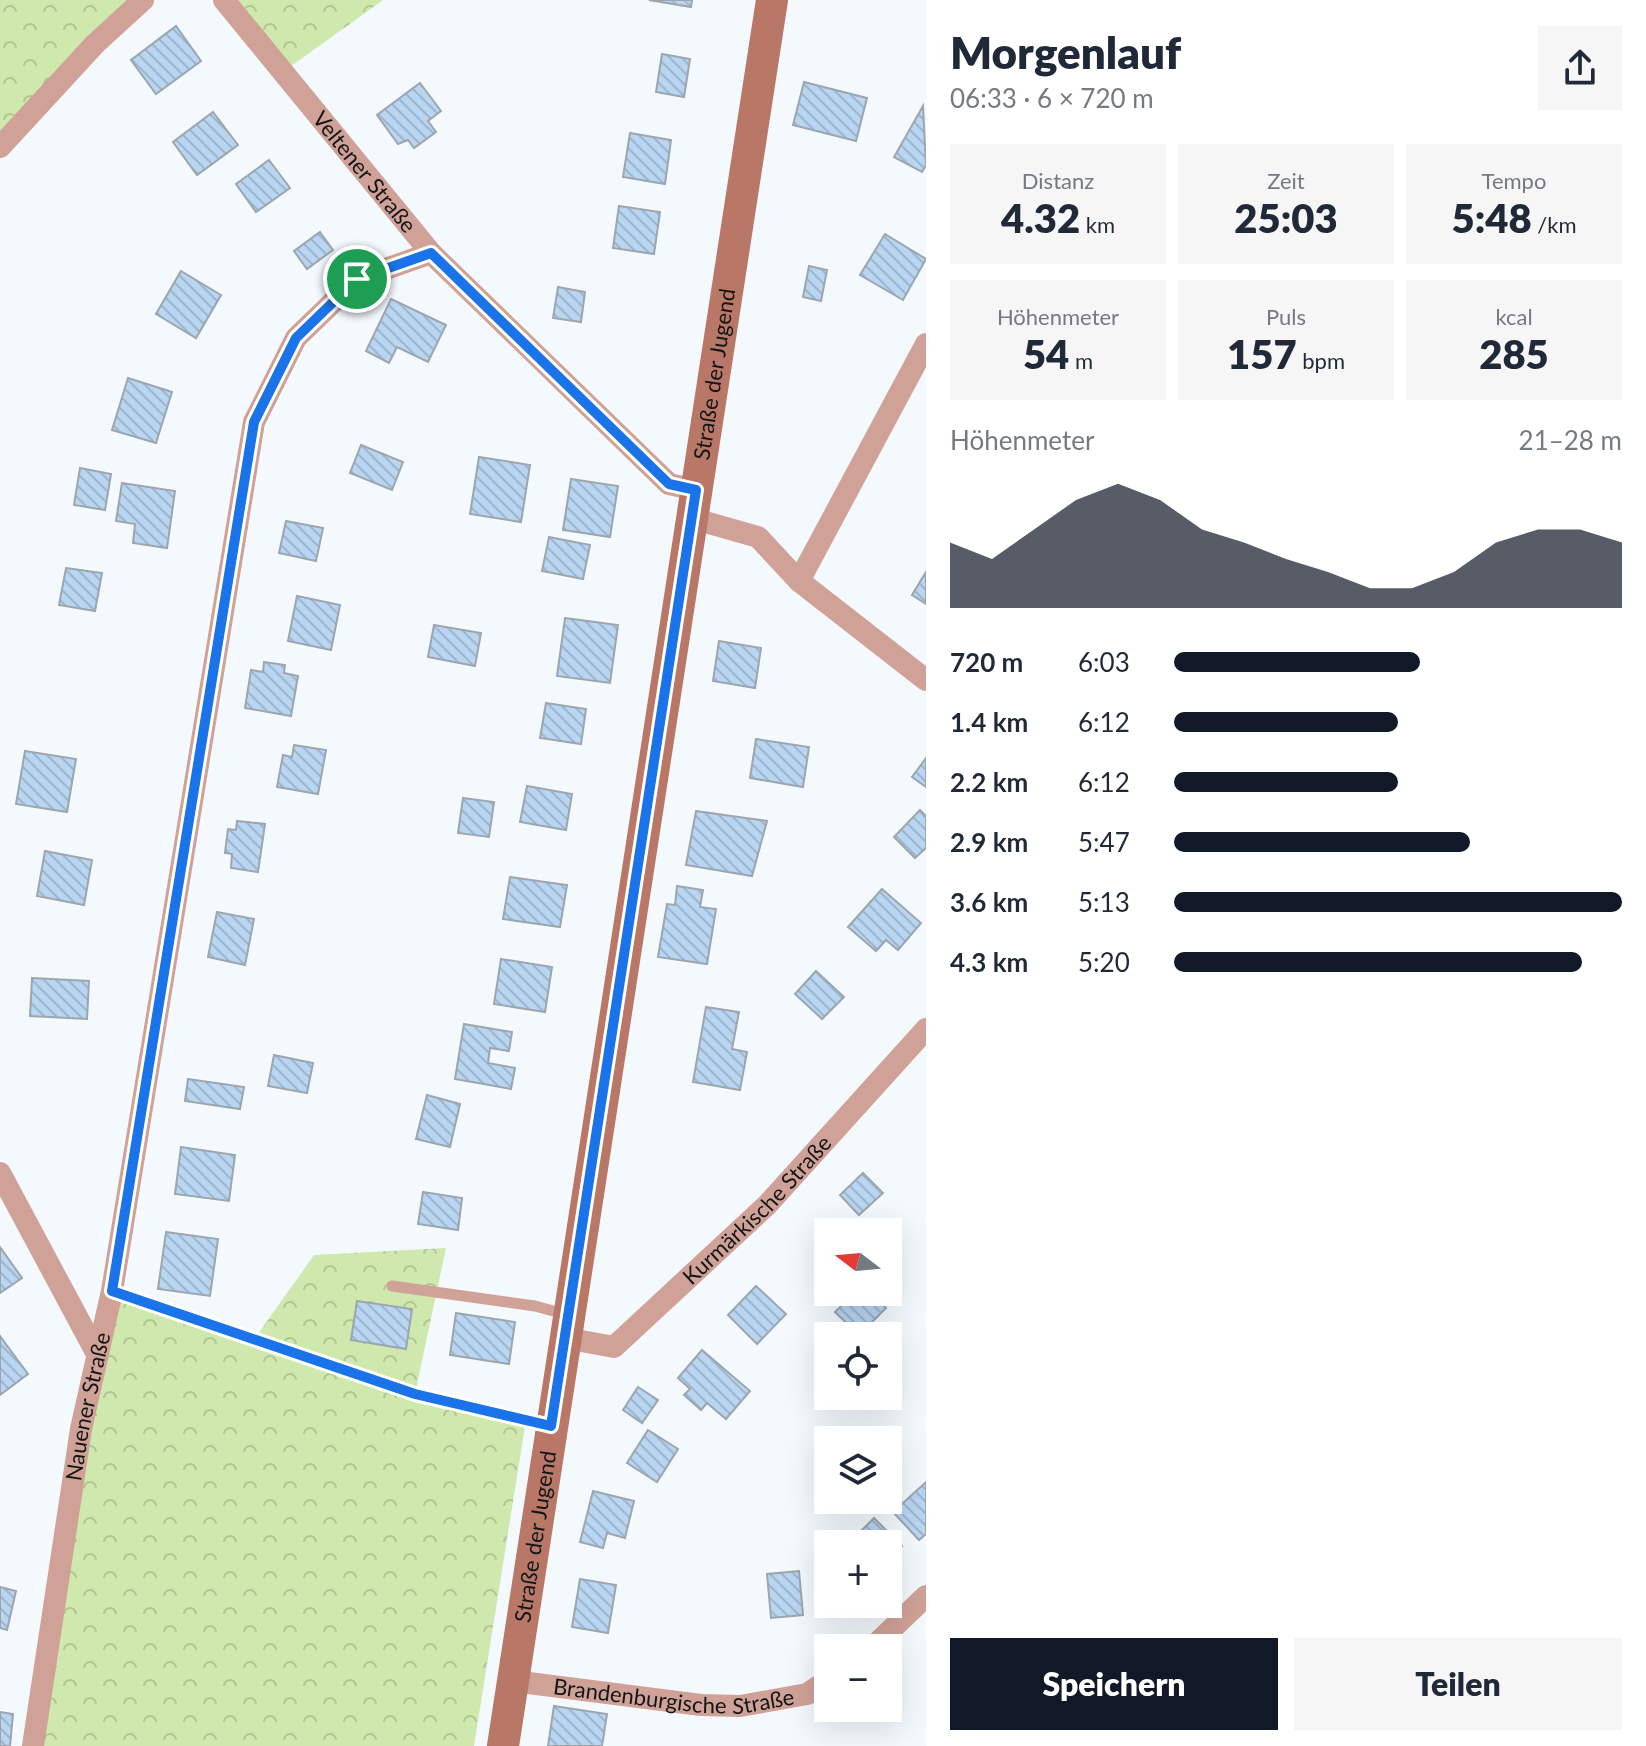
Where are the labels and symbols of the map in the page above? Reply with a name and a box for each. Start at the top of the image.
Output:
street label: Veltener Straße [307,105,423,238]
pin [323,245,391,313]
street label: Straße der Jugend [687,286,740,462]
street label: Kurmärkische Straße [676,1129,837,1290]
north arrow [814,1218,902,1306]
street label: Nauener Straße [59,1329,115,1482]
street label: Straße der Jugend [508,1449,561,1624]
street label: Brandenburgische Straße [552,1672,796,1719]

